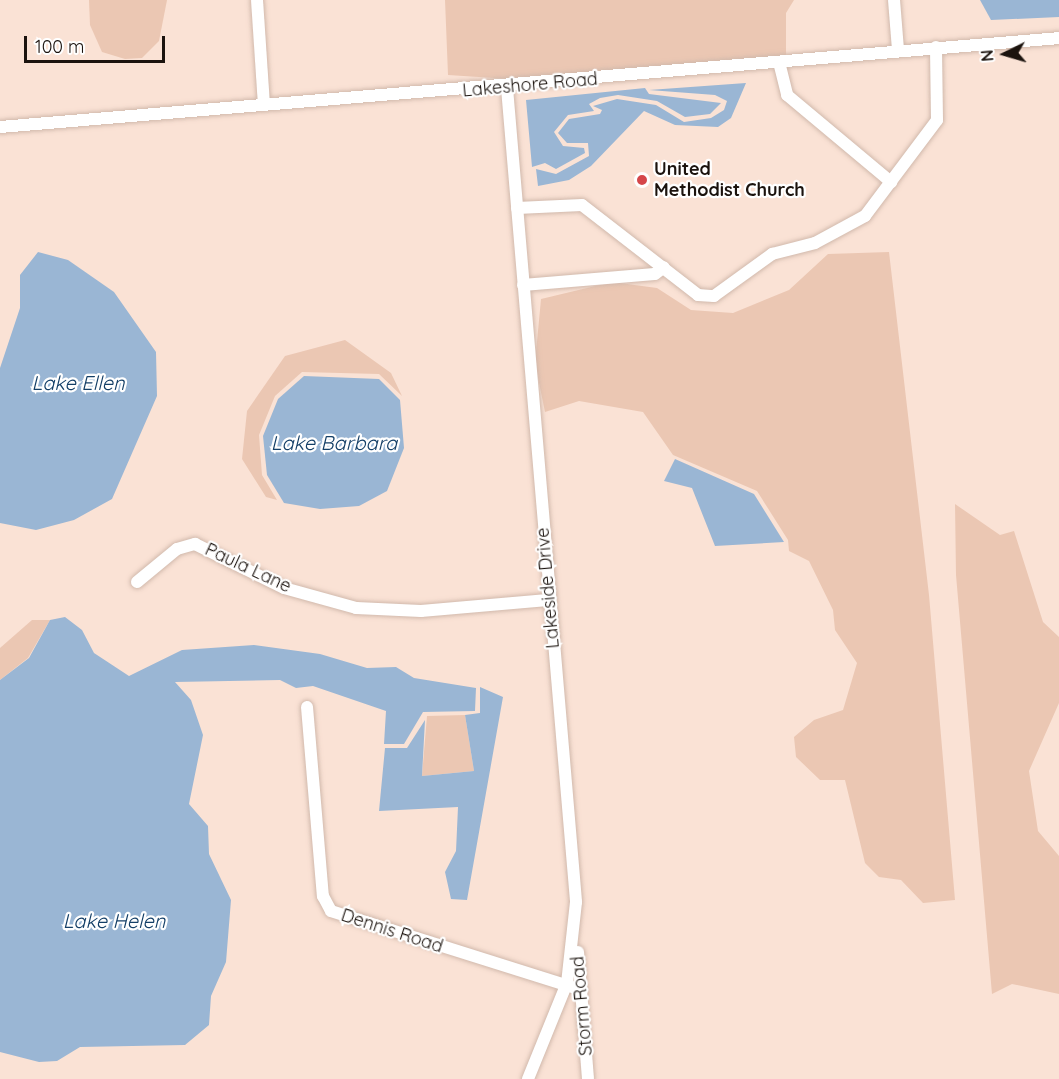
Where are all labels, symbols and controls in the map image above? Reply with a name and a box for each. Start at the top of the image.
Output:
scale bar [27,24,168,62]
north arrow [975,24,1035,84]
text: 100 m [35,35,84,58]
text: N [977,49,998,62]
street label: Lakeshore Road [461,68,599,102]
place label: United Methodist Church [654,159,805,201]
marker: United Methodist Church [635,173,649,187]
water label: Lake Ellen [32,370,124,394]
water label: Lake Barbara [271,430,397,454]
street label: Lakeside Drive [532,527,564,649]
street label: Paula Lane [201,539,295,597]
street label: Dennis Road [338,904,446,958]
water label: Lake Helen [63,908,165,932]
street label: Storm Road [567,955,597,1057]

